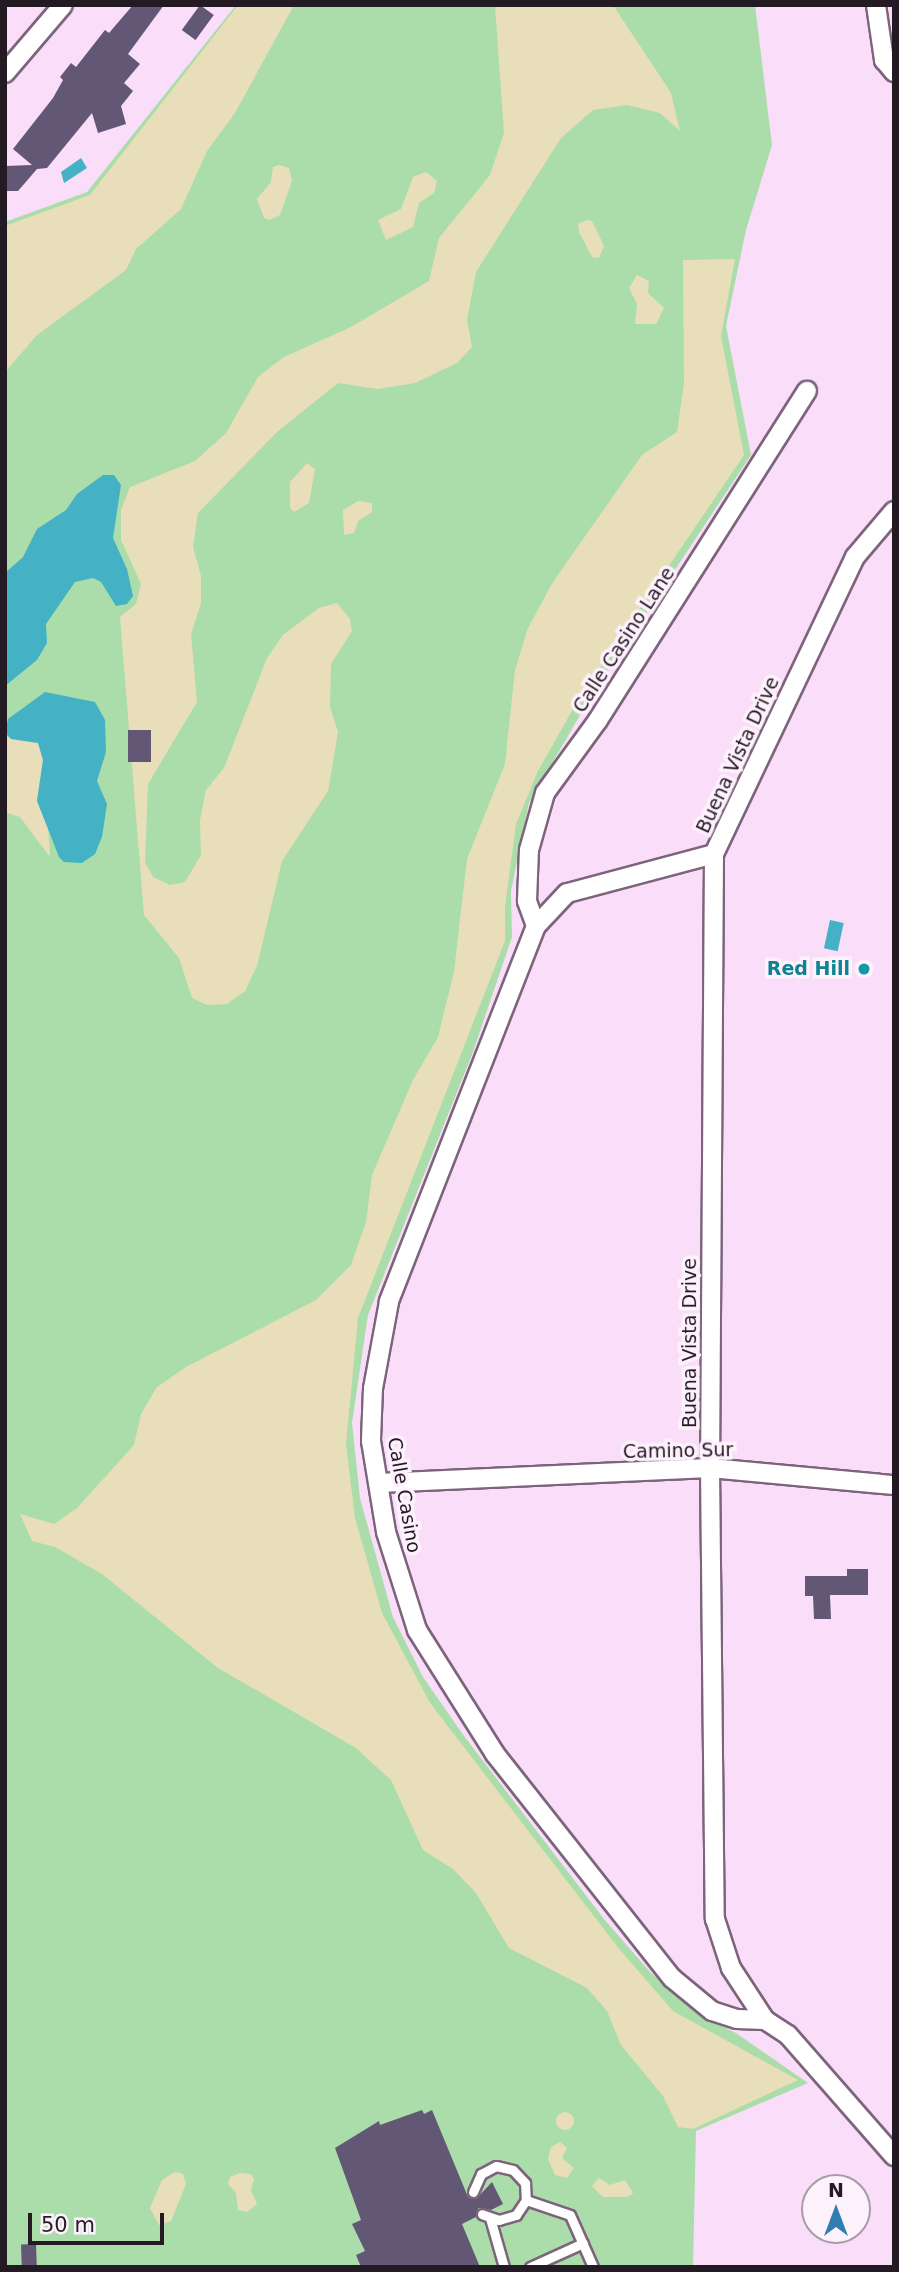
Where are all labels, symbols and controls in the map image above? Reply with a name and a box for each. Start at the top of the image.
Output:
street label: Calle Casino Lane [568,563,680,717]
street label: Buena Vista Drive [692,673,784,837]
place label: Red Hill [767,958,850,980]
marker: Red Hill [856,961,872,977]
street label: Buena Vista Drive [679,1258,701,1428]
street label: Calle Casino [383,1435,425,1555]
street label: Camino Sur [623,1439,733,1463]
north arrow [801,2174,871,2244]
text: N [828,2179,844,2201]
scale bar [32,2198,168,2242]
text: 50 m [41,2213,95,2237]

